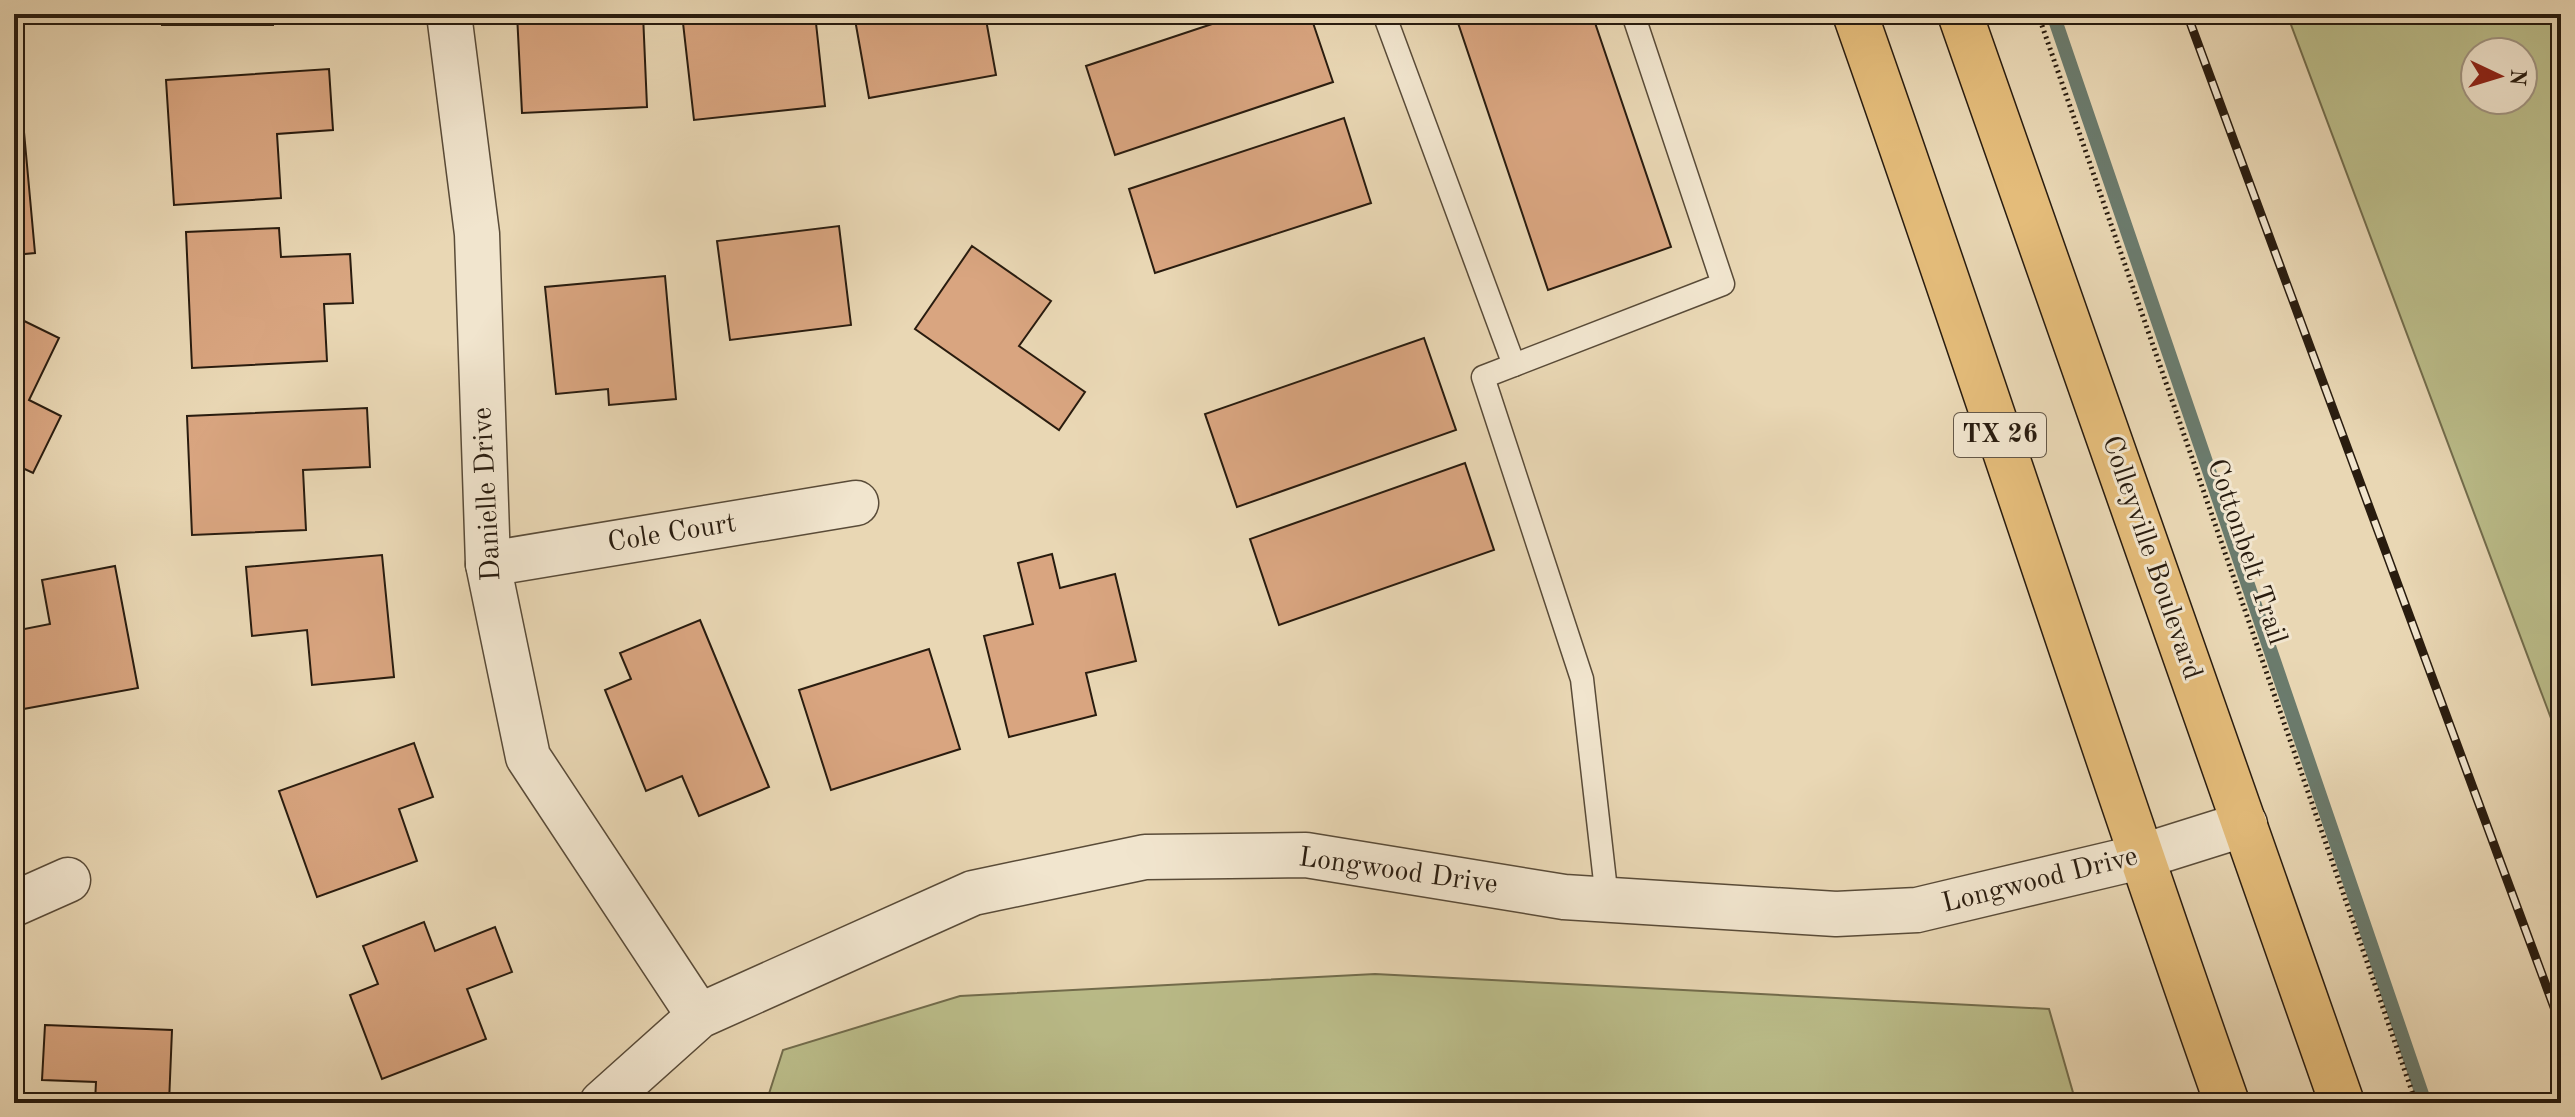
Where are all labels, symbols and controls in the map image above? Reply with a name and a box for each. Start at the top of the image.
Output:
north arrow [2459,36,2539,116]
text: N [2505,68,2529,87]
street label: Danielle Drive [469,406,507,582]
road number: TX 26 [1954,413,2046,457]
street label: Colleyville Boulevard [2096,432,2206,684]
street label: Cottonbelt Trail [2201,456,2291,648]
street label: Cole Court [606,510,738,558]
street label: Longwood Drive [1939,843,2141,919]
street label: Longwood Drive [1297,844,1499,900]

